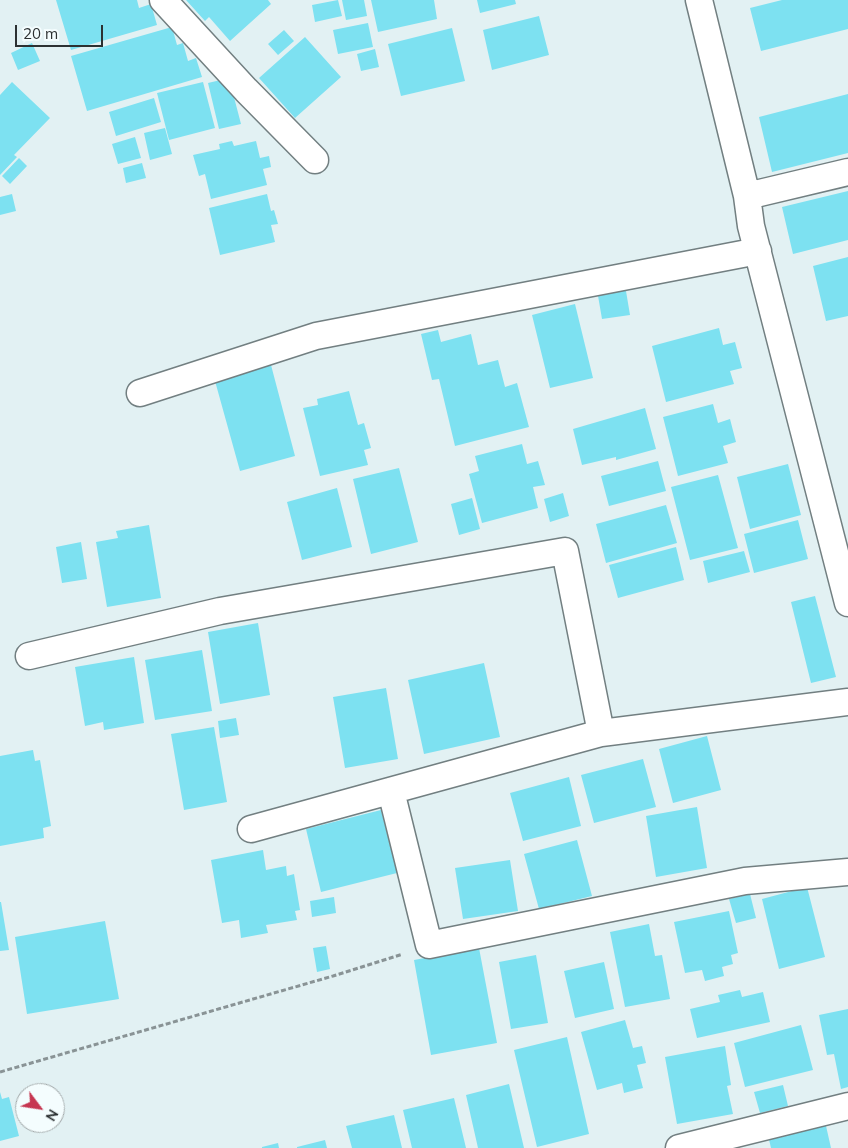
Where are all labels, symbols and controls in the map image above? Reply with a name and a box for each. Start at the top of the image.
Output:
scale bar [18,15,105,47]
text: 20 m [23,24,58,43]
north arrow [15,1083,65,1133]
text: N [42,1106,62,1124]

